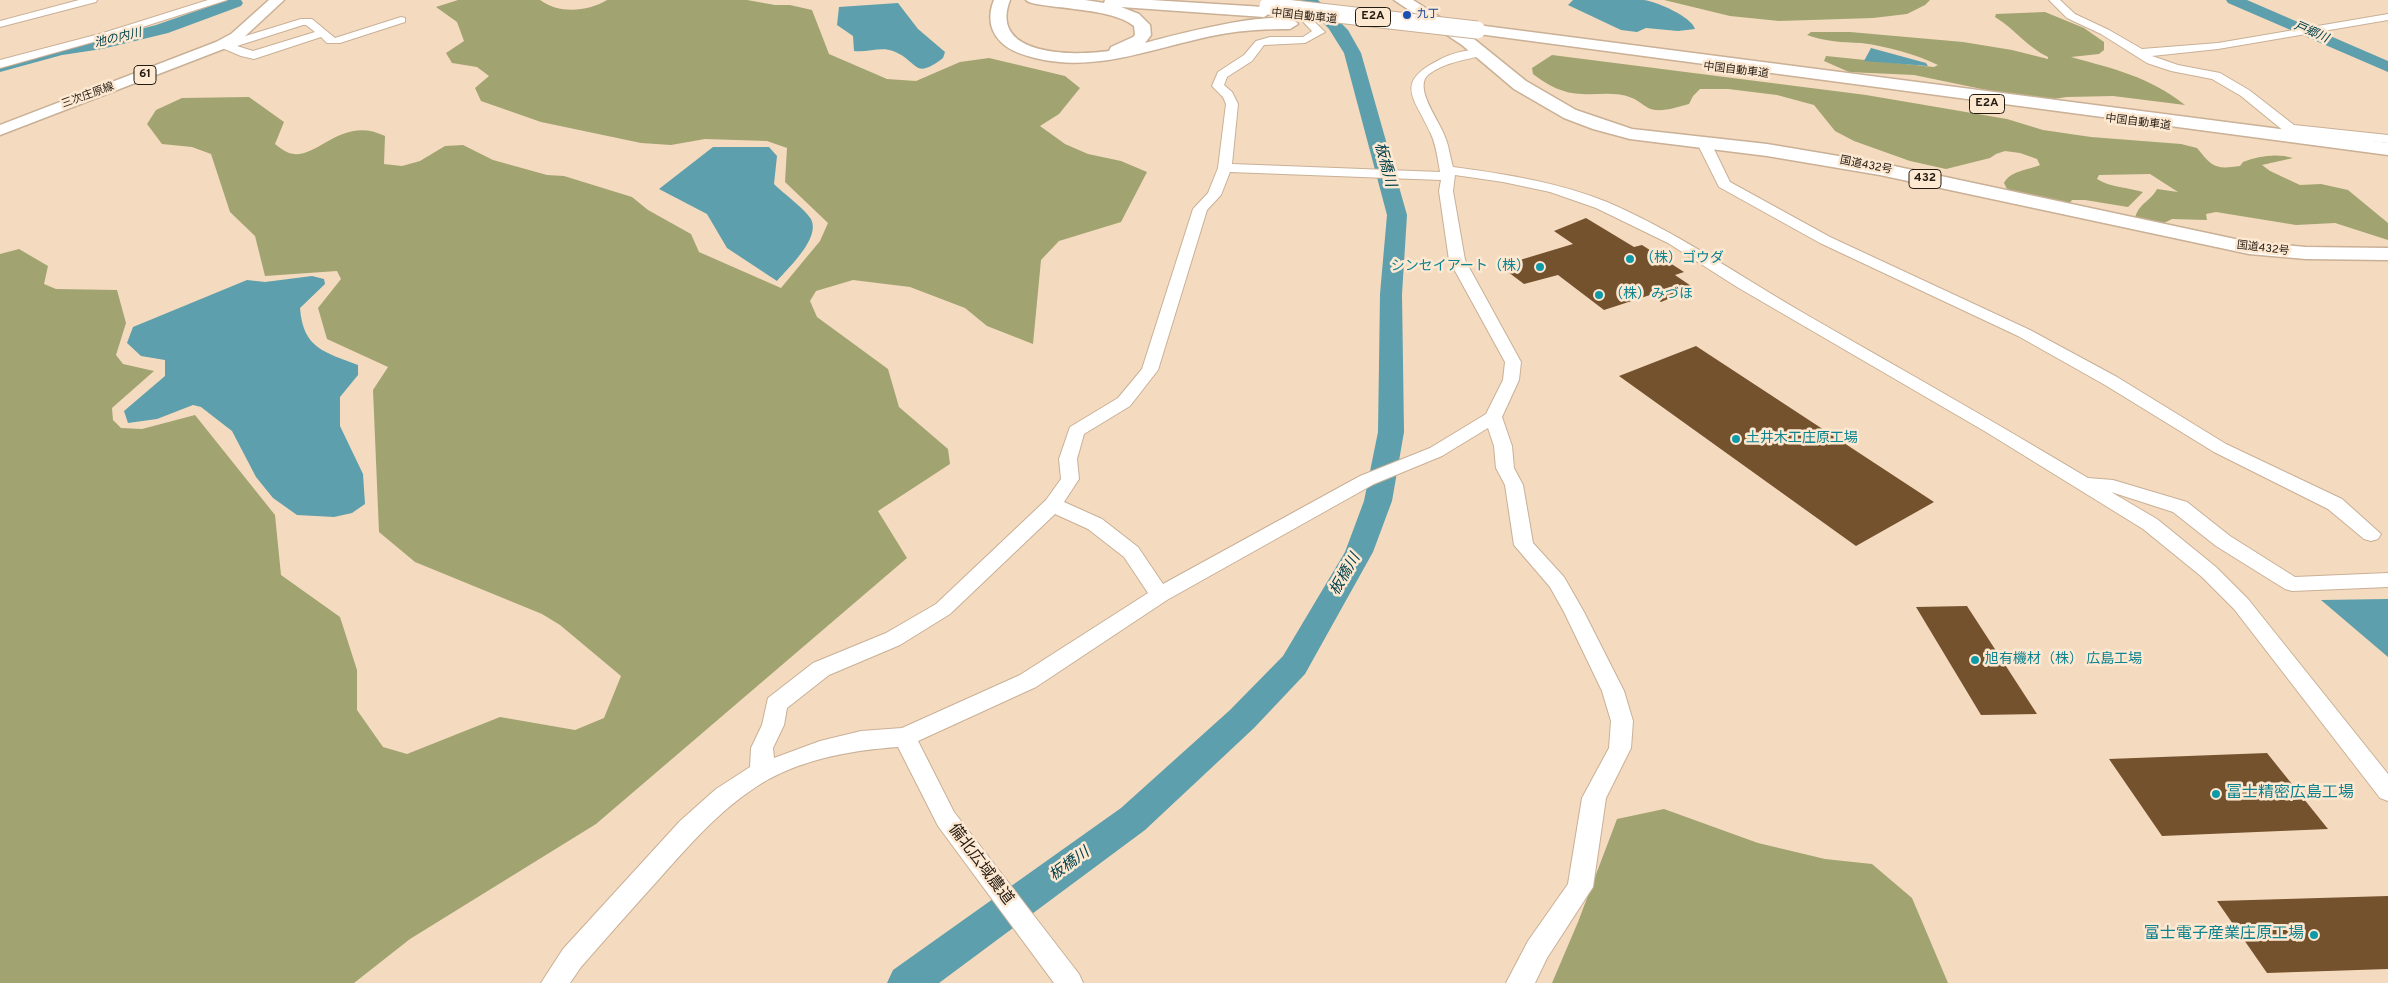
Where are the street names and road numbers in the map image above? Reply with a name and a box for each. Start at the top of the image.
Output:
street label: 中国自動車道 [1270,7,1338,27]
road number: E2A [1356,8,1390,26]
street label: 中国自動車道 [1702,60,1770,82]
road number: 61 [134,66,156,84]
street label: 三次庄原線 [60,80,116,112]
road number: E2A [1970,95,2004,114]
street label: 中国自動車道 [2104,112,2172,134]
street label: 国道432号 [1839,154,1893,178]
road number: 432 [1909,170,1941,188]
street label: 国道432号 [2236,239,2290,259]
street label: 備北広域農道 [943,821,1017,909]

